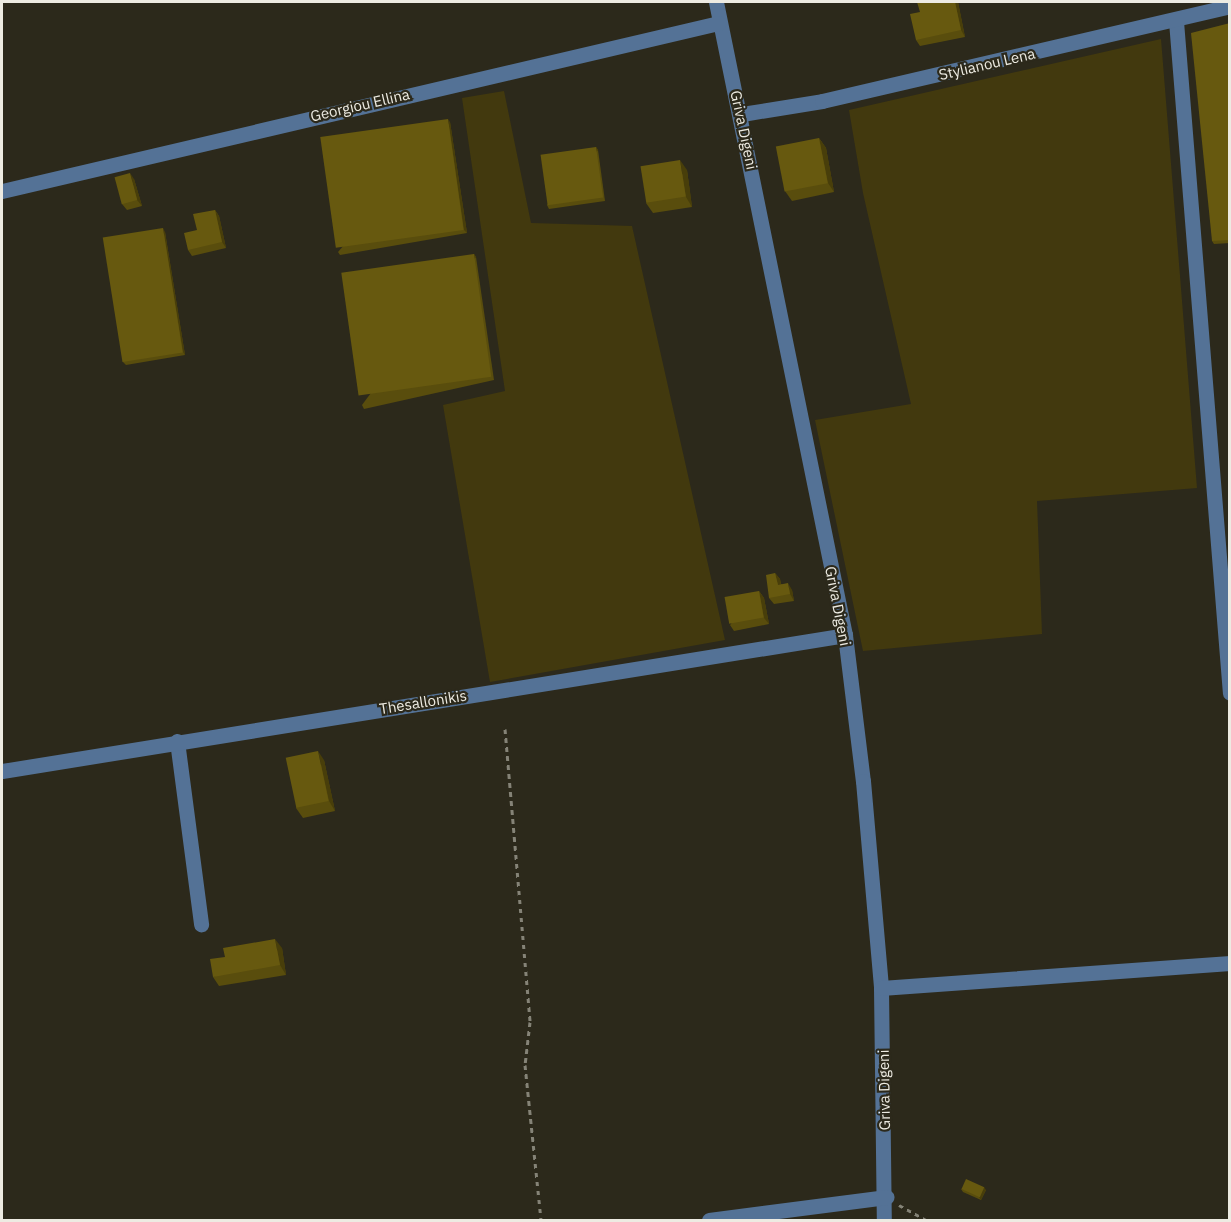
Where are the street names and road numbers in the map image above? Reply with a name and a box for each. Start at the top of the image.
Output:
street label: Stylianou Lena [937,44,1037,84]
street label: Georgiou Ellina [309,85,411,125]
street label: Griva Digeni [727,89,761,171]
street label: Griva Digeni [821,565,855,647]
street label: Thesallonikis [378,686,468,718]
street label: Griva Digeni [874,1050,894,1130]

